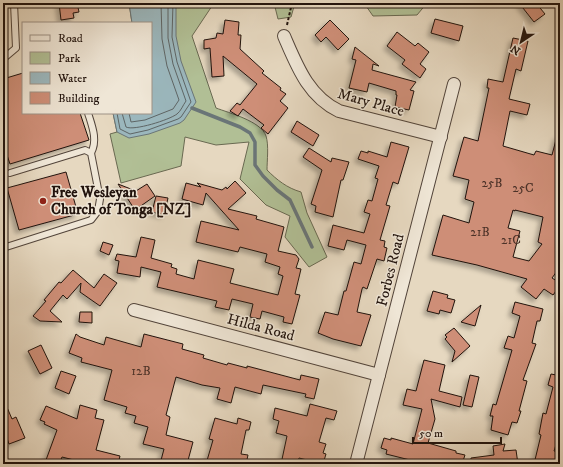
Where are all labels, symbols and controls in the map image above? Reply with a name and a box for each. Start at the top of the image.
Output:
legend [22,22,152,114]
north arrow [501,22,541,62]
text: Road [58,31,83,46]
text: N [508,41,524,58]
text: Park [58,51,80,66]
text: Water [57,71,87,86]
street label: Mary Place [335,84,406,121]
text: Building [58,91,99,106]
house number: 25B [482,175,503,191]
house number: 25C [512,180,534,196]
place label: Free Wesleyan Church of Tonga [NZ] [51,183,191,219]
marker: Free Wesleyan Church of Tonga [NZ] [38,196,48,206]
house number: 21B [470,224,490,240]
street label: Forbes Road [372,231,409,308]
house number: 21C [501,232,521,248]
street label: Hilda Road [225,309,297,346]
house number: 12B [131,363,151,379]
scale bar [413,419,501,445]
text: 50 m [419,426,443,441]

